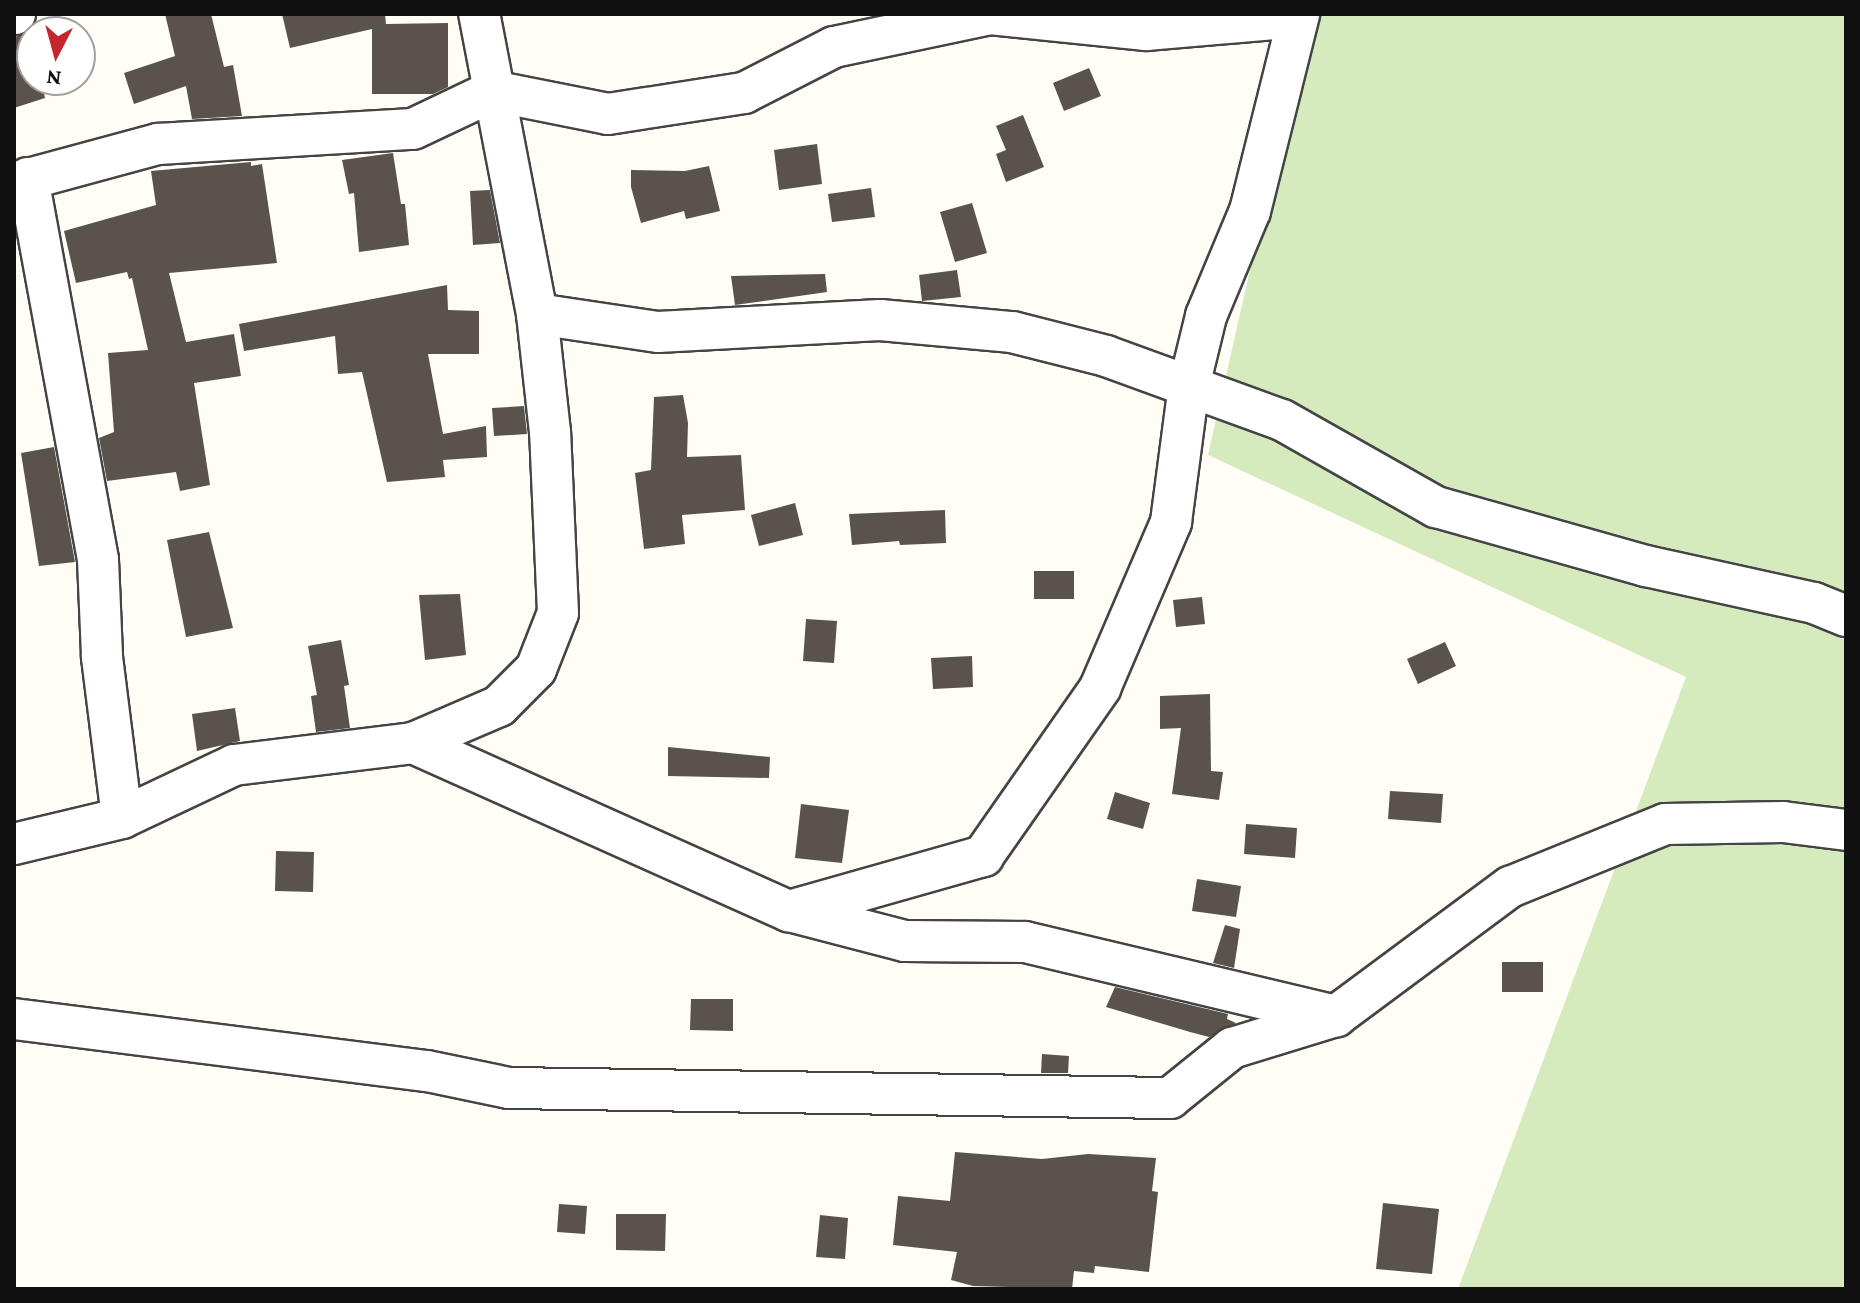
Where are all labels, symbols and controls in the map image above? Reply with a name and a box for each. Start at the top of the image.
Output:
north arrow [16,16,96,96]
text: N [45,65,62,92]

